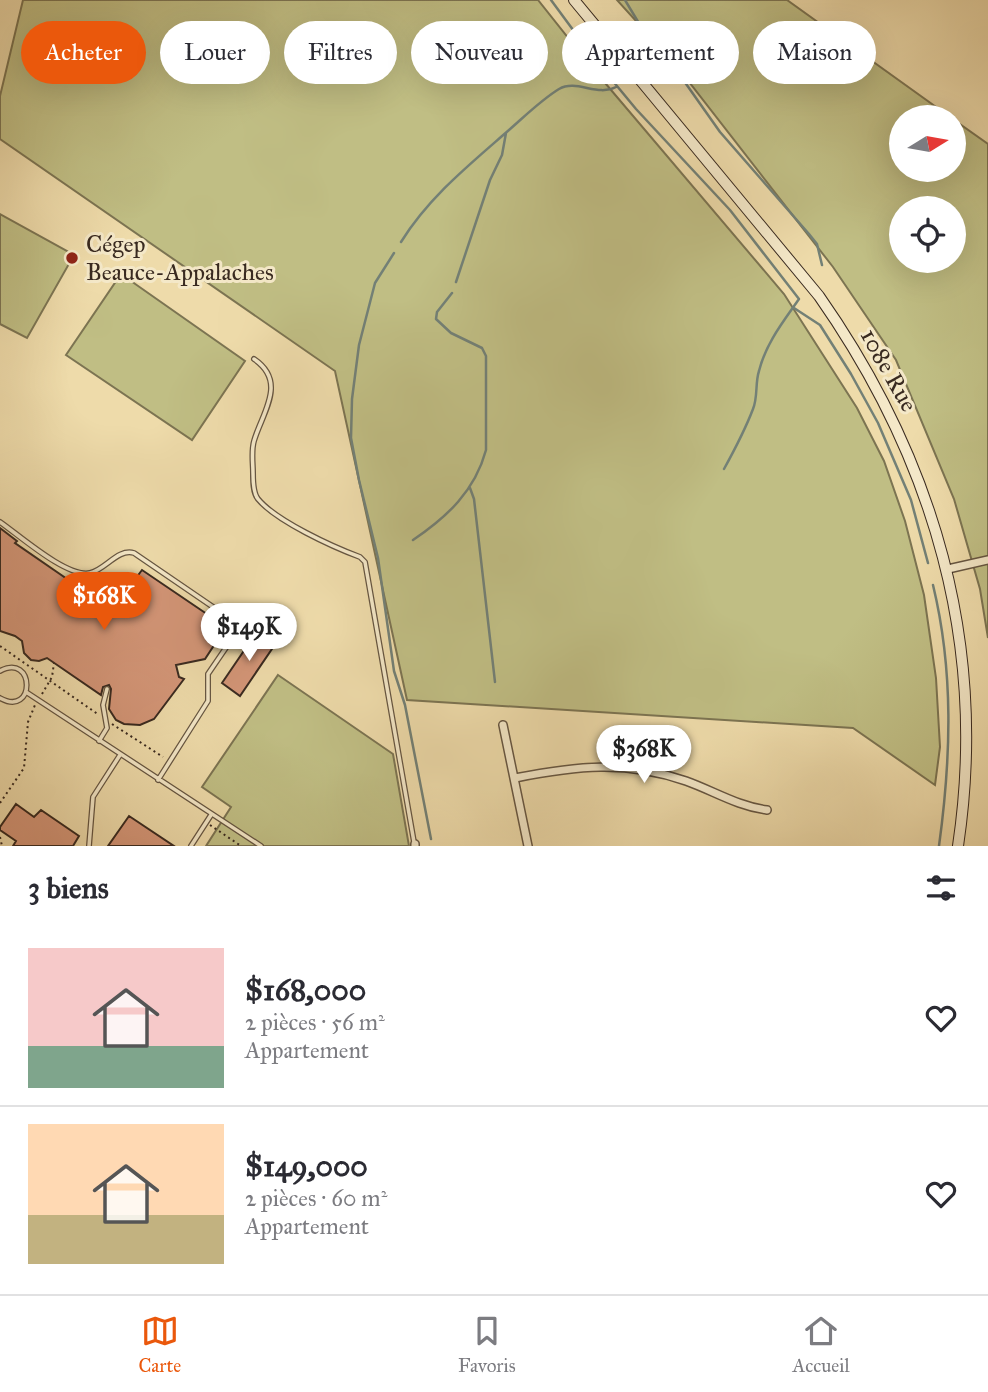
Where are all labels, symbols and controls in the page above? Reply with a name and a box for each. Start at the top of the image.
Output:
chip: Acheter [21,21,146,84]
chip: Louer [160,21,270,84]
chip: Filtres [284,21,397,84]
chip: Nouveau [411,21,548,84]
chip: Appartement [562,21,739,84]
chip: Maison [753,21,876,84]
north arrow [889,105,966,182]
map controls [889,105,966,273]
button: locate [889,196,966,273]
place label: Cégep Beauce-Appalaches [86,229,274,287]
marker: Cégep Beauce-Appalaches [64,250,80,266]
street label: 108e Rue [854,323,924,417]
pin: $168K [55,572,153,632]
text: $168K [72,581,136,609]
pin: $149K [200,604,298,663]
text: $149K [217,612,281,640]
pin: $368K [595,726,693,785]
text: $368K [612,734,676,762]
icon: filters [922,869,960,907]
text: 3 biens [28,870,109,906]
text: $168,000 [245,972,366,1008]
icon: home [84,976,168,1060]
icon: heart [922,999,960,1037]
text: 2 pièces · 56 m² [245,1008,385,1036]
text: Appartement [245,1036,369,1064]
text: $149,000 [245,1148,368,1184]
icon: home [84,1152,168,1236]
icon: heart [922,1175,960,1213]
text: 2 pièces · 60 m² [245,1184,387,1212]
text: Appartement [245,1212,369,1240]
tab: Carte [138,1312,181,1377]
tab: Favoris [458,1312,516,1377]
tab: Accueil [792,1312,850,1377]

